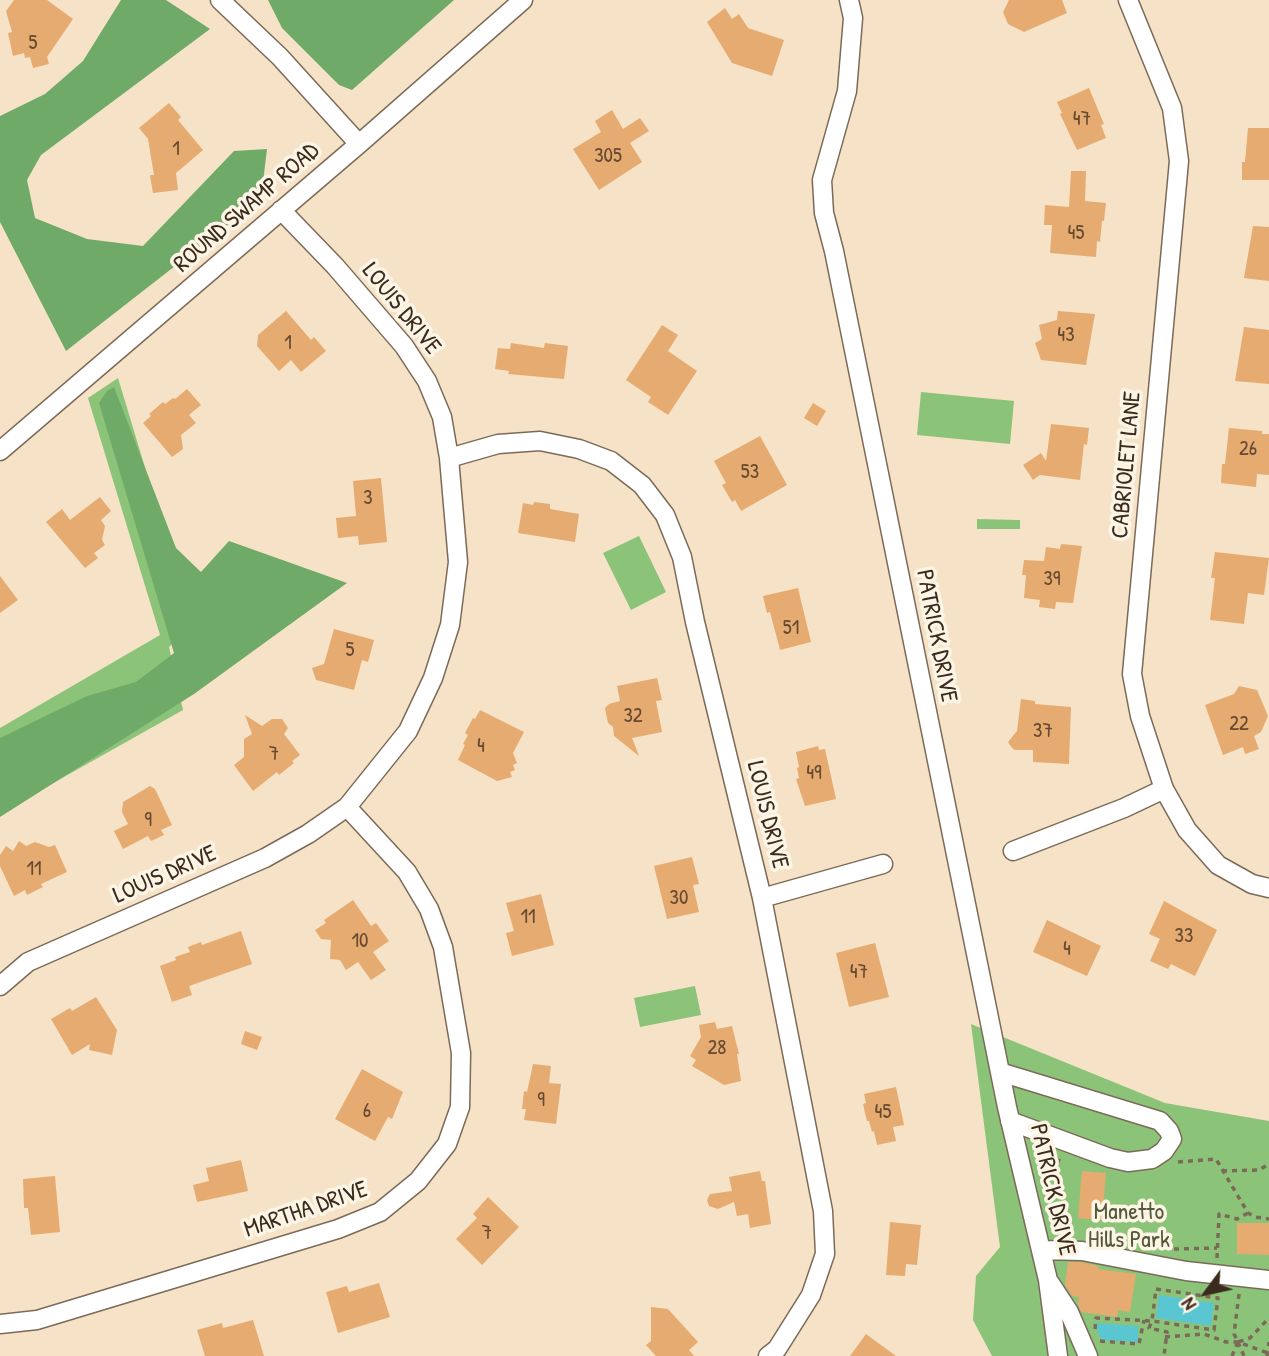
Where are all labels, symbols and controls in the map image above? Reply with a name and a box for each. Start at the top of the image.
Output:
house number: 5 [29,30,37,56]
house number: 47 [1073,106,1091,132]
house number: 1 [172,136,180,162]
street label: ROUND SWAMP ROAD [168,137,326,279]
house number: 305 [594,143,622,169]
house number: 45 [1068,220,1084,246]
street label: LOUIS DRIVE [355,257,447,361]
house number: 43 [1057,322,1075,348]
house number: 1 [284,330,292,356]
street label: CABRIOLET LANE [1106,390,1148,540]
house number: 26 [1239,436,1257,462]
house number: 53 [741,459,759,485]
house number: 3 [363,485,373,511]
house number: 39 [1043,566,1061,592]
street label: PATRICK DRIVE [909,567,963,705]
house number: 51 [783,615,799,641]
house number: 5 [346,637,354,663]
house number: 32 [623,703,643,729]
house number: 22 [1229,711,1249,737]
house number: 37 [1033,718,1053,744]
house number: 4 [477,733,485,759]
house number: 7 [269,741,279,767]
street label: LOUIS DRIVE [740,758,794,872]
house number: 49 [806,760,822,786]
house number: 9 [144,807,152,833]
street label: LOUIS DRIVE [109,840,221,910]
house number: 11 [26,856,42,882]
house number: 30 [670,885,688,911]
house number: 11 [520,904,536,930]
house number: 33 [1175,923,1193,949]
house number: 10 [351,928,369,954]
house number: 4 [1063,936,1071,962]
house number: 47 [850,959,868,985]
house number: 28 [708,1035,726,1061]
house number: 9 [537,1087,545,1113]
house number: 6 [363,1098,371,1124]
house number: 45 [875,1099,891,1125]
street label: PATRICK DRIVE [1023,1121,1081,1259]
street label: MARTHA DRIVE [241,1175,371,1245]
park label: Manetto Hills Park [1088,1199,1170,1255]
house number: 7 [482,1220,492,1246]
north arrow [1171,1258,1241,1328]
text: N [1175,1293,1202,1316]

